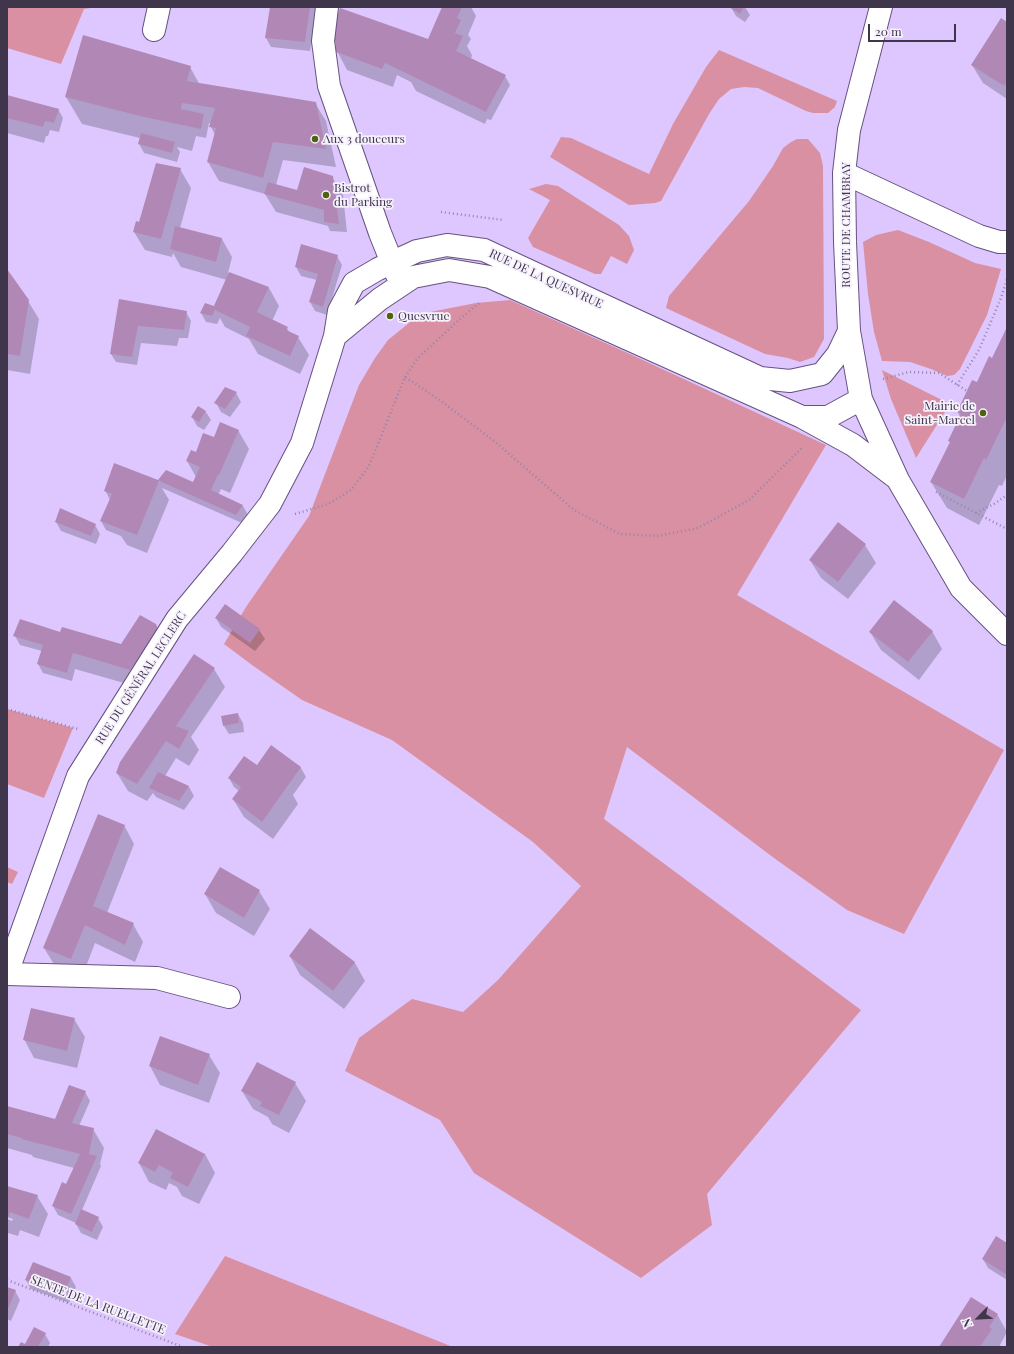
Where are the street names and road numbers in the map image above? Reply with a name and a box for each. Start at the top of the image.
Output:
street label: ROUTE DE CHAMBRAY [839,162,853,288]
street label: RUE DE LA QUESVRUE [487,246,605,312]
street label: RUE DU GÉNÉRAL LECLERC [93,609,189,747]
street label: SENTE DE LA RUELLETTE [29,1273,167,1337]

